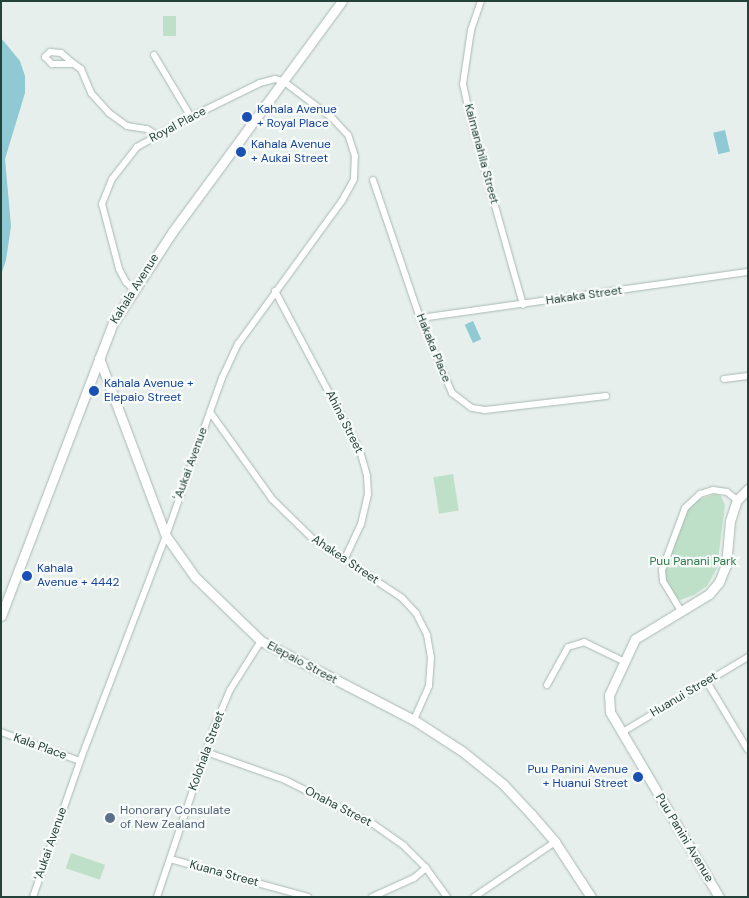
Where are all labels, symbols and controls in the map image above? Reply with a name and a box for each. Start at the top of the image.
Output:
street label: Kaimanahila Street [461,102,501,206]
place label: Kahala Avenue + Royal Place [257,103,337,131]
street label: Royal Place [147,104,209,146]
marker: Kahala Avenue + Royal Place [241,111,253,123]
place label: Kahala Avenue + Aukai Street [251,138,331,166]
marker: Kahala Avenue + Aukai Street [235,146,247,158]
street label: Kahala Avenue [108,251,162,327]
street label: Hakaka Street [545,284,623,308]
street label: Hakaka Place [413,312,453,384]
place label: Kahala Avenue + Elepaio Street [104,377,194,405]
marker: Kahala Avenue + Elepaio Street [88,385,100,397]
street label: Ahina Street [322,388,366,456]
street label: ʻAukai Avenue [171,425,211,503]
street label: Ahakea Street [309,532,381,588]
park label: Puu Panani Park [649,555,737,569]
place label: Kahala Avenue + 4442 [37,562,120,590]
marker: Kahala Avenue + 4442 [21,570,33,582]
street label: Elepaio Street [264,638,340,688]
street label: Huanui Street [648,669,720,721]
street label: Kolohala Street [186,709,228,793]
street label: Kala Place [11,731,69,763]
place label: Puu Panini Avenue + Huanui Street [527,763,628,791]
marker: Puu Panini Avenue + Huanui Street [632,771,644,783]
street label: Onaha Street [302,784,374,830]
street label: Puu Panini Avenue [652,791,716,885]
place label: Honorary Consulate of New Zealand [120,804,230,832]
street label: ʻAukai Avenue [32,805,70,883]
marker: Honorary Consulate of New Zealand [104,812,116,824]
street label: Kuana Street [188,858,260,890]

